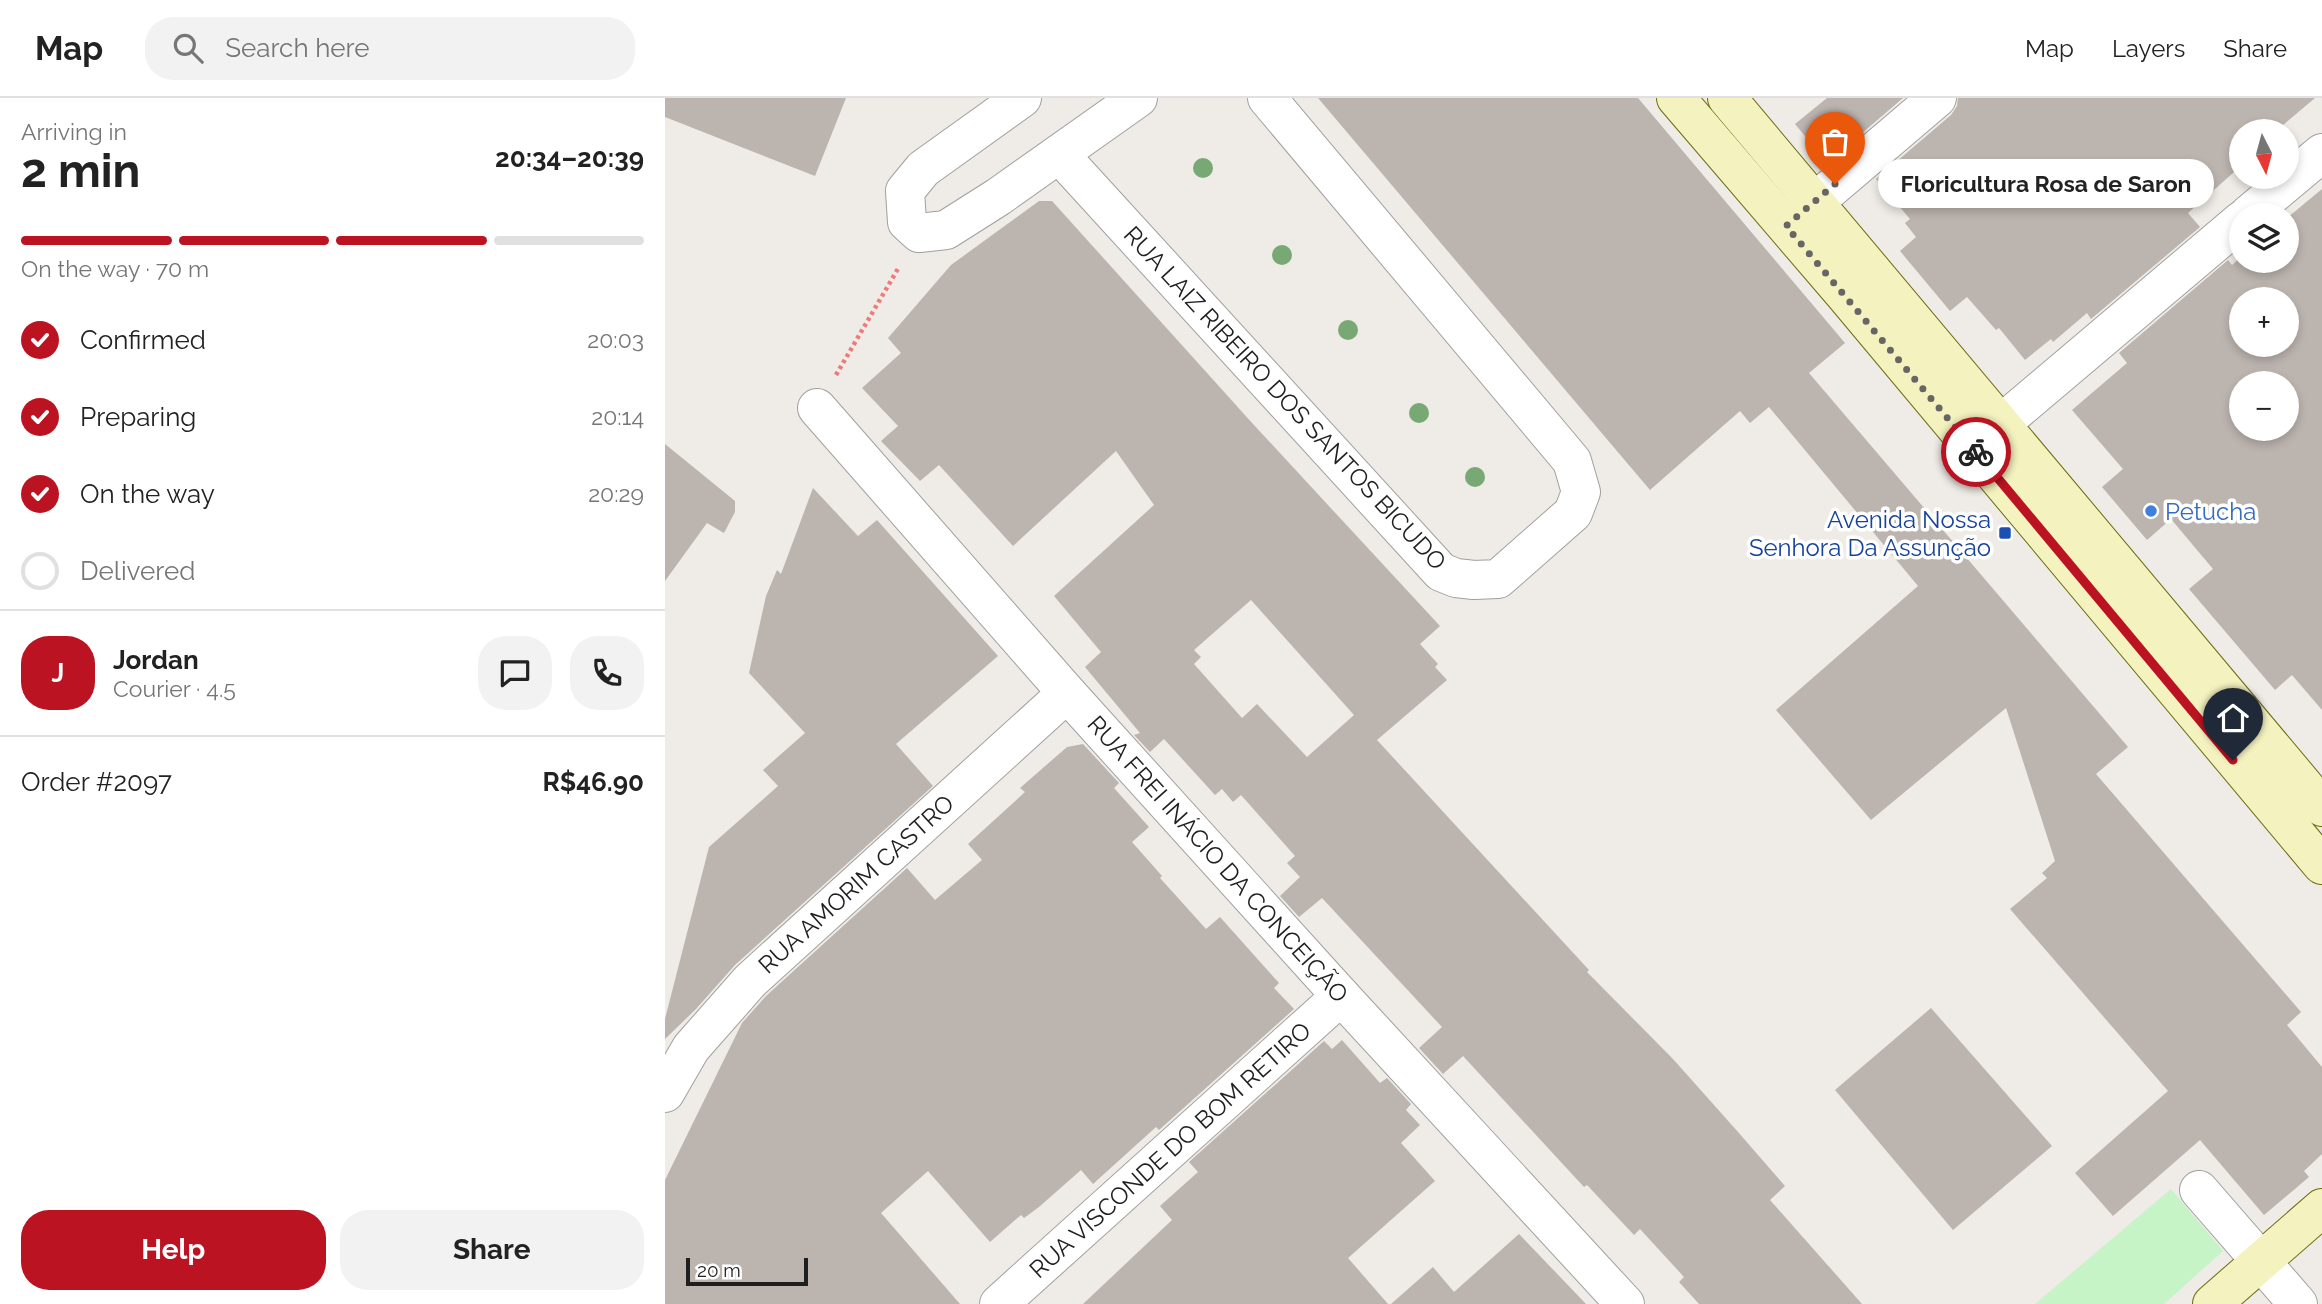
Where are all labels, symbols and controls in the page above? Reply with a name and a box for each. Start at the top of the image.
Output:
search box [145,17,635,80]
text: Map [35,29,103,68]
icon: search [169,29,207,67]
text: Search here [225,33,370,63]
text: Map [2025,34,2074,63]
text: Layers [2112,34,2185,63]
text: Share [2223,34,2287,63]
pin [1805,112,1865,184]
text: Arriving in [21,118,127,145]
north arrow [2229,119,2299,189]
map controls [2229,119,2299,441]
icon: bag [1816,123,1854,161]
text: 20:34–20:39 [495,143,644,173]
text: 2 min [21,144,140,198]
callout: Floricultura Rosa de Saron [1877,160,2213,208]
text: Floricultura Rosa de Saron [1900,170,2192,197]
button: layers [2229,203,2299,273]
street label: RUA LAIZ RIBEIRO DOS SANTOS BICUDO [1118,220,1452,576]
text: On the way · 70 m [21,255,209,282]
button: + [2229,287,2299,357]
icon: check [21,321,59,359]
text: Confirmed [80,325,206,355]
text: 20:03 [587,326,644,353]
button: − [2229,371,2299,441]
icon: check [21,398,59,436]
text: Preparing [80,402,196,432]
text: 20:14 [591,403,644,430]
courier [1941,417,2011,487]
icon: bike [1957,433,1995,471]
icon: check [21,475,59,513]
text: On the way [80,479,215,509]
text: 20:29 [588,480,644,507]
place label: Petucha [2165,497,2256,526]
marker: Petucha [2143,503,2159,519]
place label: Avenida Nossa Senhora Da Assunção [1749,505,1991,562]
marker: Avenida Nossa Senhora Da Assunção [1997,525,2013,541]
text: Delivered [80,556,195,586]
button: chat [478,636,552,710]
button: phone [570,636,644,710]
text: Jordan [113,645,199,675]
text: J [52,658,64,688]
text: Courier · 4.5 [113,675,236,702]
pin [2203,688,2263,760]
icon: home [2214,699,2252,737]
street label: RUA FREI INÁCIO DA CONCEIÇÃO [1082,710,1354,1008]
text: Order #2097 [21,767,172,797]
text: R$46.90 [542,767,644,797]
street label: RUA AMORIM CASTRO [752,789,960,979]
street label: RUA VISCONDE DO BOM RETIRO [1023,1016,1317,1284]
button: Help [21,1210,326,1290]
button: Share [340,1210,644,1290]
scale bar [686,1255,809,1287]
text: 20 m [697,1259,741,1281]

